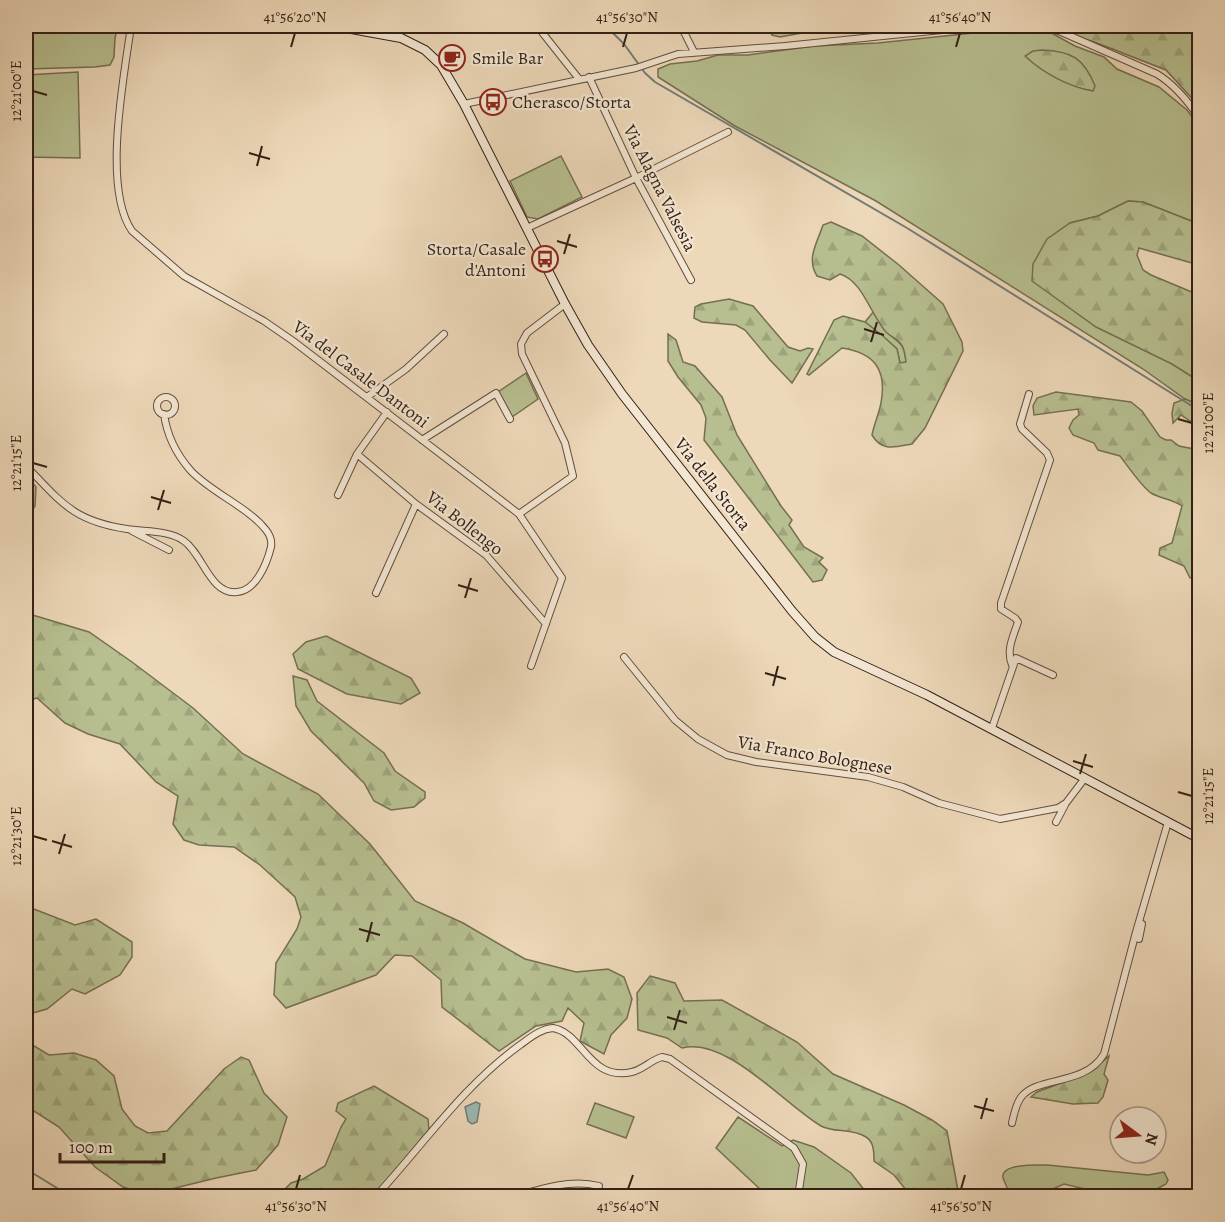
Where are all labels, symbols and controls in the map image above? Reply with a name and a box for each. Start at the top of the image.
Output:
text: 41°56'20"N [264,7,327,27]
text: 41°56'30"N [596,7,658,27]
text: 41°56'40"N [929,7,991,27]
cafe icon: Smile Bar [437,43,467,73]
place label: Smile Bar [472,46,544,70]
text: 12°21'00"E [6,60,26,122]
bus stop icon: Cherasco/Storta [478,87,508,117]
place label: Cherasco/Storta [512,90,632,114]
street label: Via Alagna Valsesia [617,120,703,256]
place label: Storta/Casale d'Antoni [427,237,526,282]
bus stop icon: Storta/Casale d'Antoni [530,244,560,274]
street label: Via del Casale Dantoni [287,314,434,433]
text: 12°21'00"E [1198,392,1218,454]
street label: Via della Storta [669,432,757,536]
text: 12°21'15"E [6,435,26,491]
street label: Via Bollengo [421,485,508,561]
street label: Via Franco Bolognese [735,729,894,780]
text: 12°21'15"E [1198,768,1218,824]
text: 12°21'30"E [6,806,26,866]
north arrow [1108,1105,1168,1165]
scale bar [60,1126,164,1164]
text: N [1139,1130,1164,1148]
text: 100 m [69,1135,113,1159]
text: 41°56'30"N [265,1196,327,1216]
text: 41°56'40"N [597,1196,659,1216]
text: 41°56'50"N [930,1196,992,1216]

